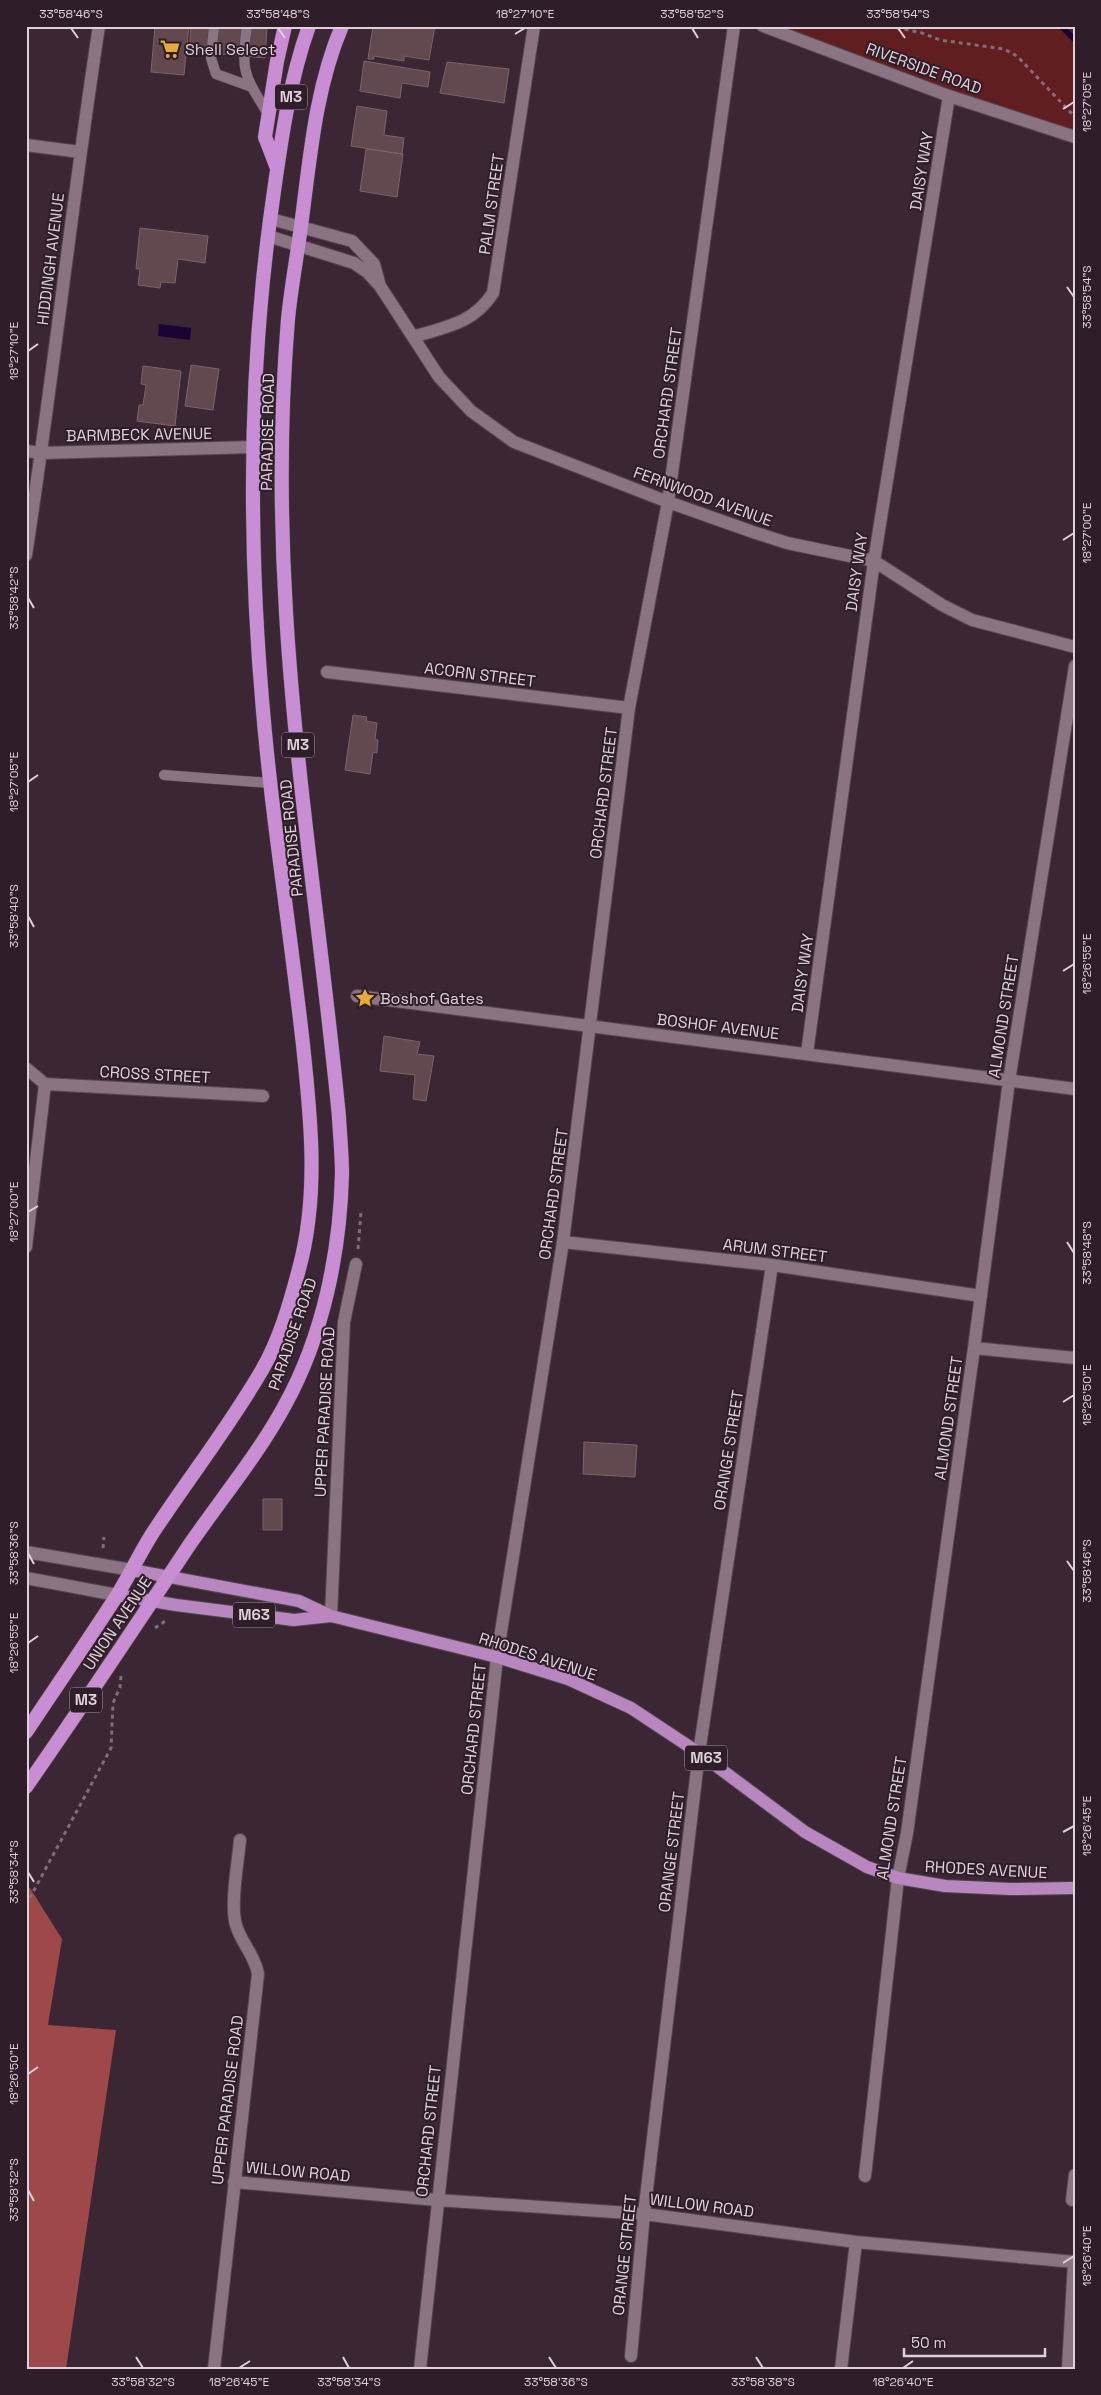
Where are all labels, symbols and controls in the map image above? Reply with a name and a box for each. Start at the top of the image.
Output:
text: 33°58'46"S [39,6,103,22]
text: 33°58'48"S [246,6,310,22]
text: 18°27'10"E [496,6,555,22]
text: 33°58'52"S [660,6,724,22]
text: 33°58'54"S [866,6,930,22]
supermarket icon: Shell Select [159,38,181,60]
street label: RIVERSIDE ROAD [863,38,985,99]
place label: Shell Select [185,39,275,60]
text: 18°27'05"E [1079,71,1095,132]
road number: M3 [275,84,307,110]
street label: DAISY WAY [905,130,938,212]
street label: PALM STREET [474,152,509,256]
street label: HIDDINGH AVENUE [32,192,69,326]
text: 33°58'54"S [1079,265,1095,329]
text: 18°27'10"E [6,321,22,380]
street label: ORCHARD STREET [648,326,687,460]
street label: PARADISE ROAD [256,373,279,491]
street label: BARMBECK AVENUE [66,423,212,446]
street label: FERNWOOD AVENUE [631,462,775,531]
text: 18°27'00"E [1079,502,1095,564]
street label: DAISY WAY [841,531,872,613]
text: 33°58'42"S [6,566,22,630]
street label: ACORN STREET [423,657,537,692]
street label: ORCHARD STREET [585,726,622,860]
road number: M3 [282,732,314,758]
text: 18°27'05"E [6,751,22,812]
street label: PARADISE ROAD [275,778,308,898]
text: 33°58'40"S [6,884,22,948]
street label: DAISY WAY [787,932,818,1014]
text: 18°26'55"E [1079,933,1095,994]
street label: ALMOND STREET [983,953,1024,1079]
place icon: Boshof Gates [354,987,376,1009]
place label: Boshof Gates [380,988,484,1009]
street label: BOSHOF AVENUE [655,1009,780,1044]
street label: CROSS STREET [99,1061,211,1088]
street label: ORCHARD STREET [534,1127,573,1261]
text: 18°27'00"E [6,1181,22,1243]
text: 33°58'48"S [1079,1221,1095,1285]
street label: ARUM STREET [722,1234,828,1267]
street label: PARADISE ROAD [263,1275,322,1393]
street label: UPPER PARADISE ROAD [310,1326,339,1498]
street label: ALMOND STREET [929,1355,968,1481]
text: 18°26'50"E [1079,1364,1095,1426]
street label: ORANGE STREET [709,1388,748,1512]
text: 33°58'36"S [6,1521,22,1585]
text: 33°58'46"S [1079,1539,1095,1603]
street label: UNION AVENUE [78,1572,157,1674]
road number: M63 [233,1602,275,1628]
text: 18°26'55"E [6,1612,22,1673]
street label: RHODES AVENUE [476,1628,599,1685]
street label: ORCHARD STREET [456,1662,491,1796]
road number: M3 [70,1688,102,1712]
road number: M63 [685,1746,727,1770]
street label: ALMOND STREET [871,1755,912,1881]
street label: ORANGE STREET [654,1791,689,1914]
text: 18°26'45"E [1079,1795,1095,1856]
text: 33°58'34"S [6,1840,22,1904]
street label: RHODES AVENUE [924,1856,1048,1883]
street label: UPPER PARADISE ROAD [207,2014,248,2186]
text: 18°26'50"E [6,2043,22,2105]
street label: ORCHARD STREET [411,2064,446,2198]
street label: WILLOW ROAD [245,2156,351,2187]
text: 33°58'32"S [6,2158,22,2222]
street label: WILLOW ROAD [649,2189,755,2222]
street label: ORANGE STREET [608,2194,641,2317]
text: 18°26'40"E [1079,2225,1095,2287]
scale bar [904,2325,1045,2357]
text: 50 m [911,2333,946,2352]
text: 33°58'32"S [111,2374,175,2390]
text: 18°26'45"E [209,2374,270,2390]
text: 33°58'34"S [317,2374,381,2390]
text: 33°58'36"S [524,2374,588,2390]
text: 33°58'38"S [731,2374,795,2390]
text: 18°26'40"E [872,2374,934,2390]

